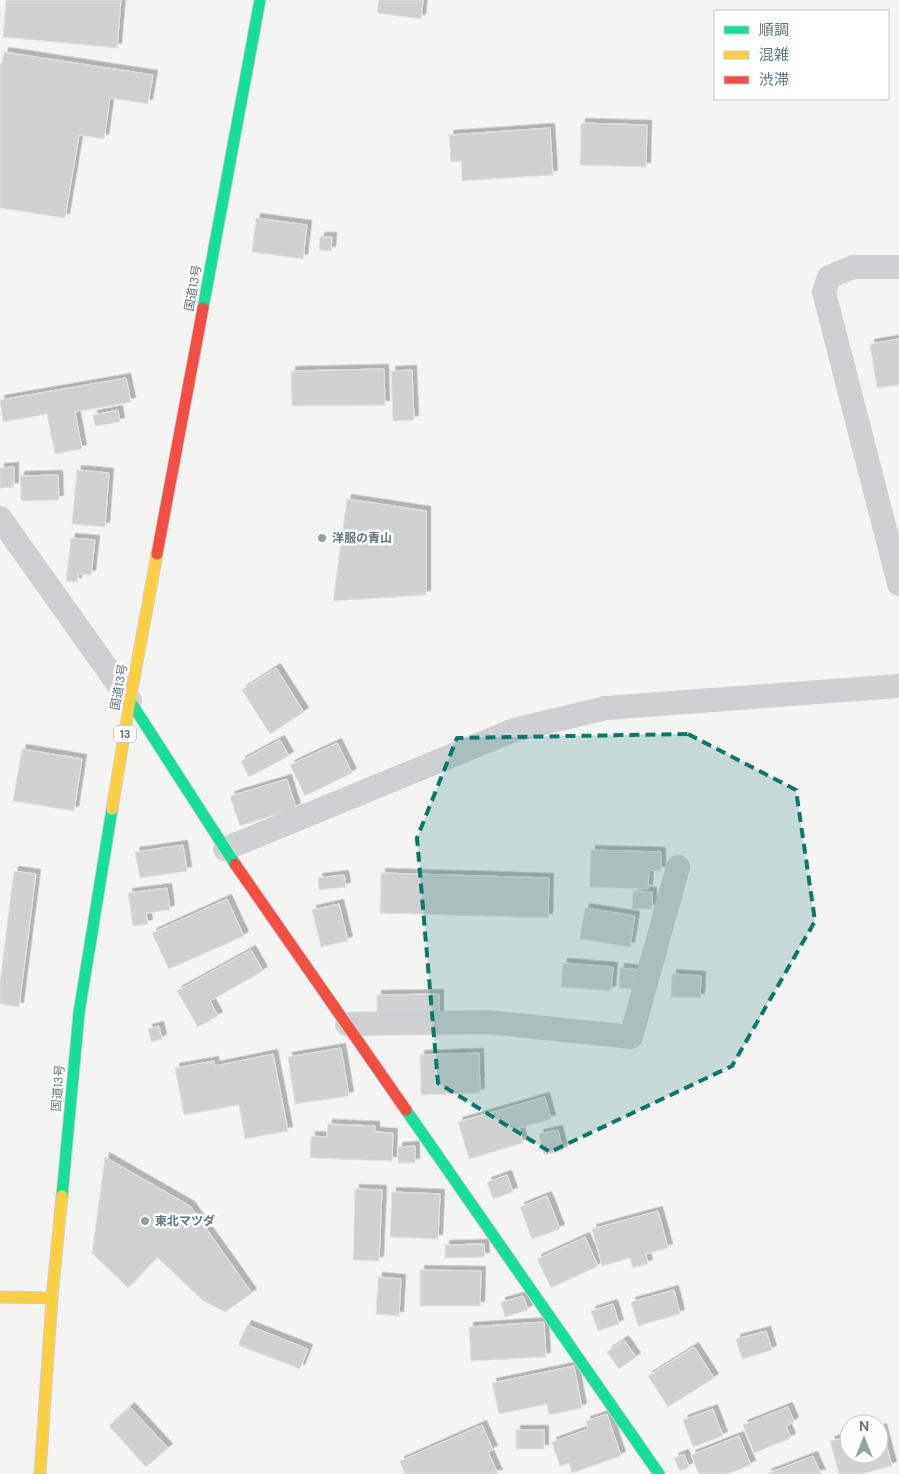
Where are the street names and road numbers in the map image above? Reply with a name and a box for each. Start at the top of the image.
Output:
street label: 国道13号 [181,264,205,312]
street label: 国道13号 [107,663,131,711]
road number: 13 [114,726,136,742]
street label: 国道13号 [48,1064,68,1112]

